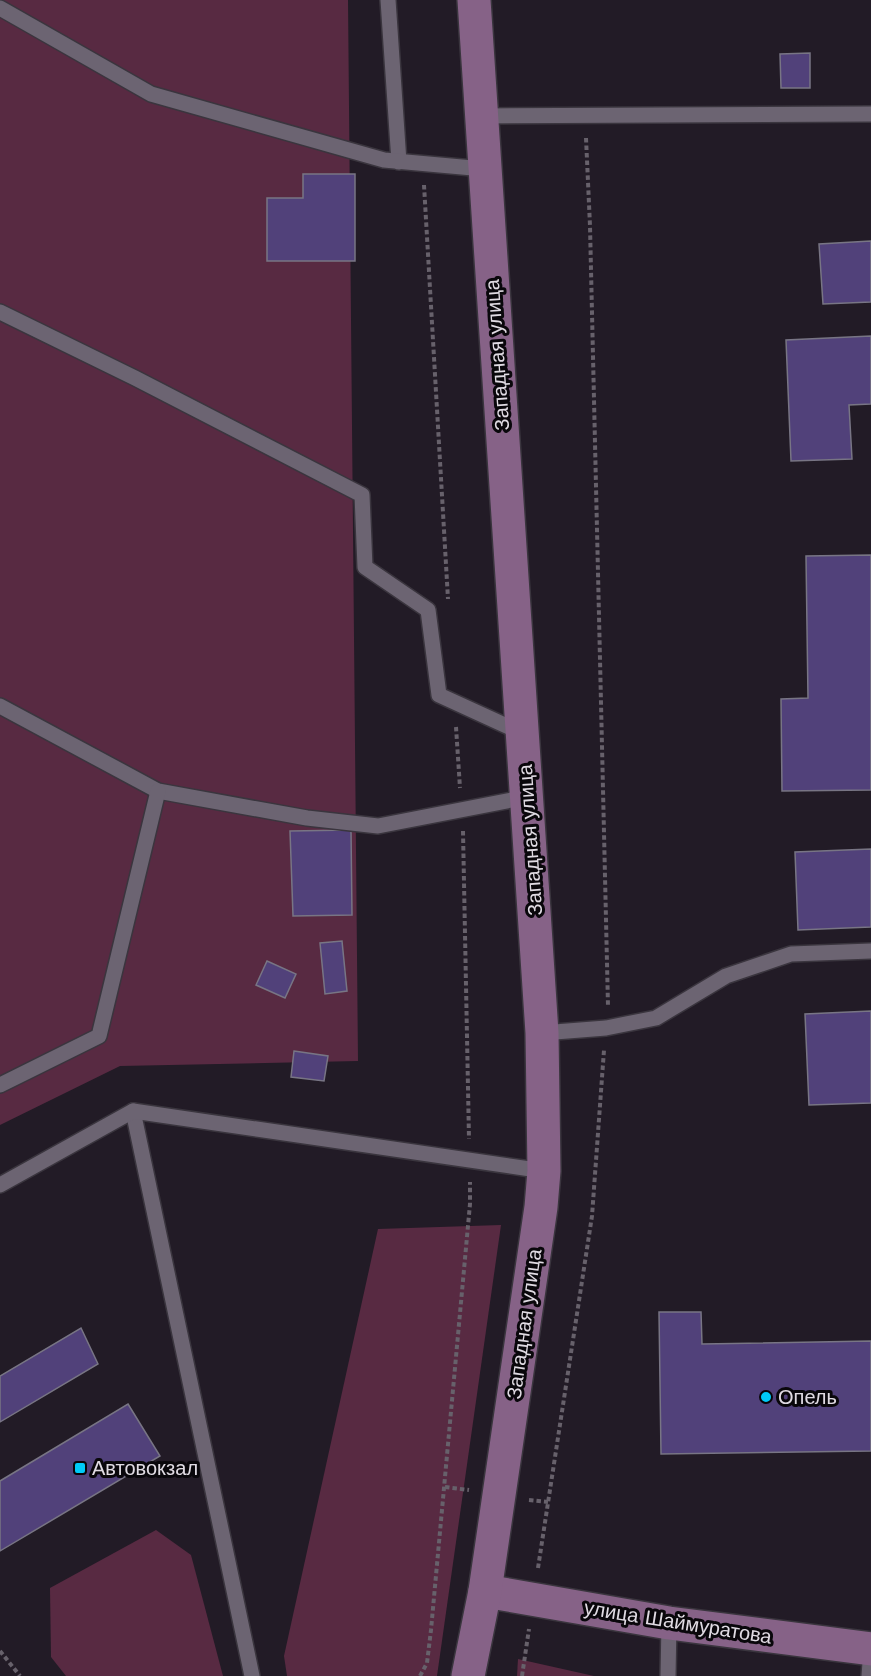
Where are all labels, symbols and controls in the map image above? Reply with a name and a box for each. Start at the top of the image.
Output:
street label: Западная улица [480,278,514,431]
street label: Западная улица [513,763,547,916]
street label: Западная улица [502,1246,547,1401]
place label: Опель [778,1385,837,1409]
marker: Опель [759,1390,773,1404]
place label: Автовокзал [92,1456,198,1480]
marker: Автовокзал [73,1461,87,1475]
street label: улица Шаймуратова [583,1595,774,1649]

